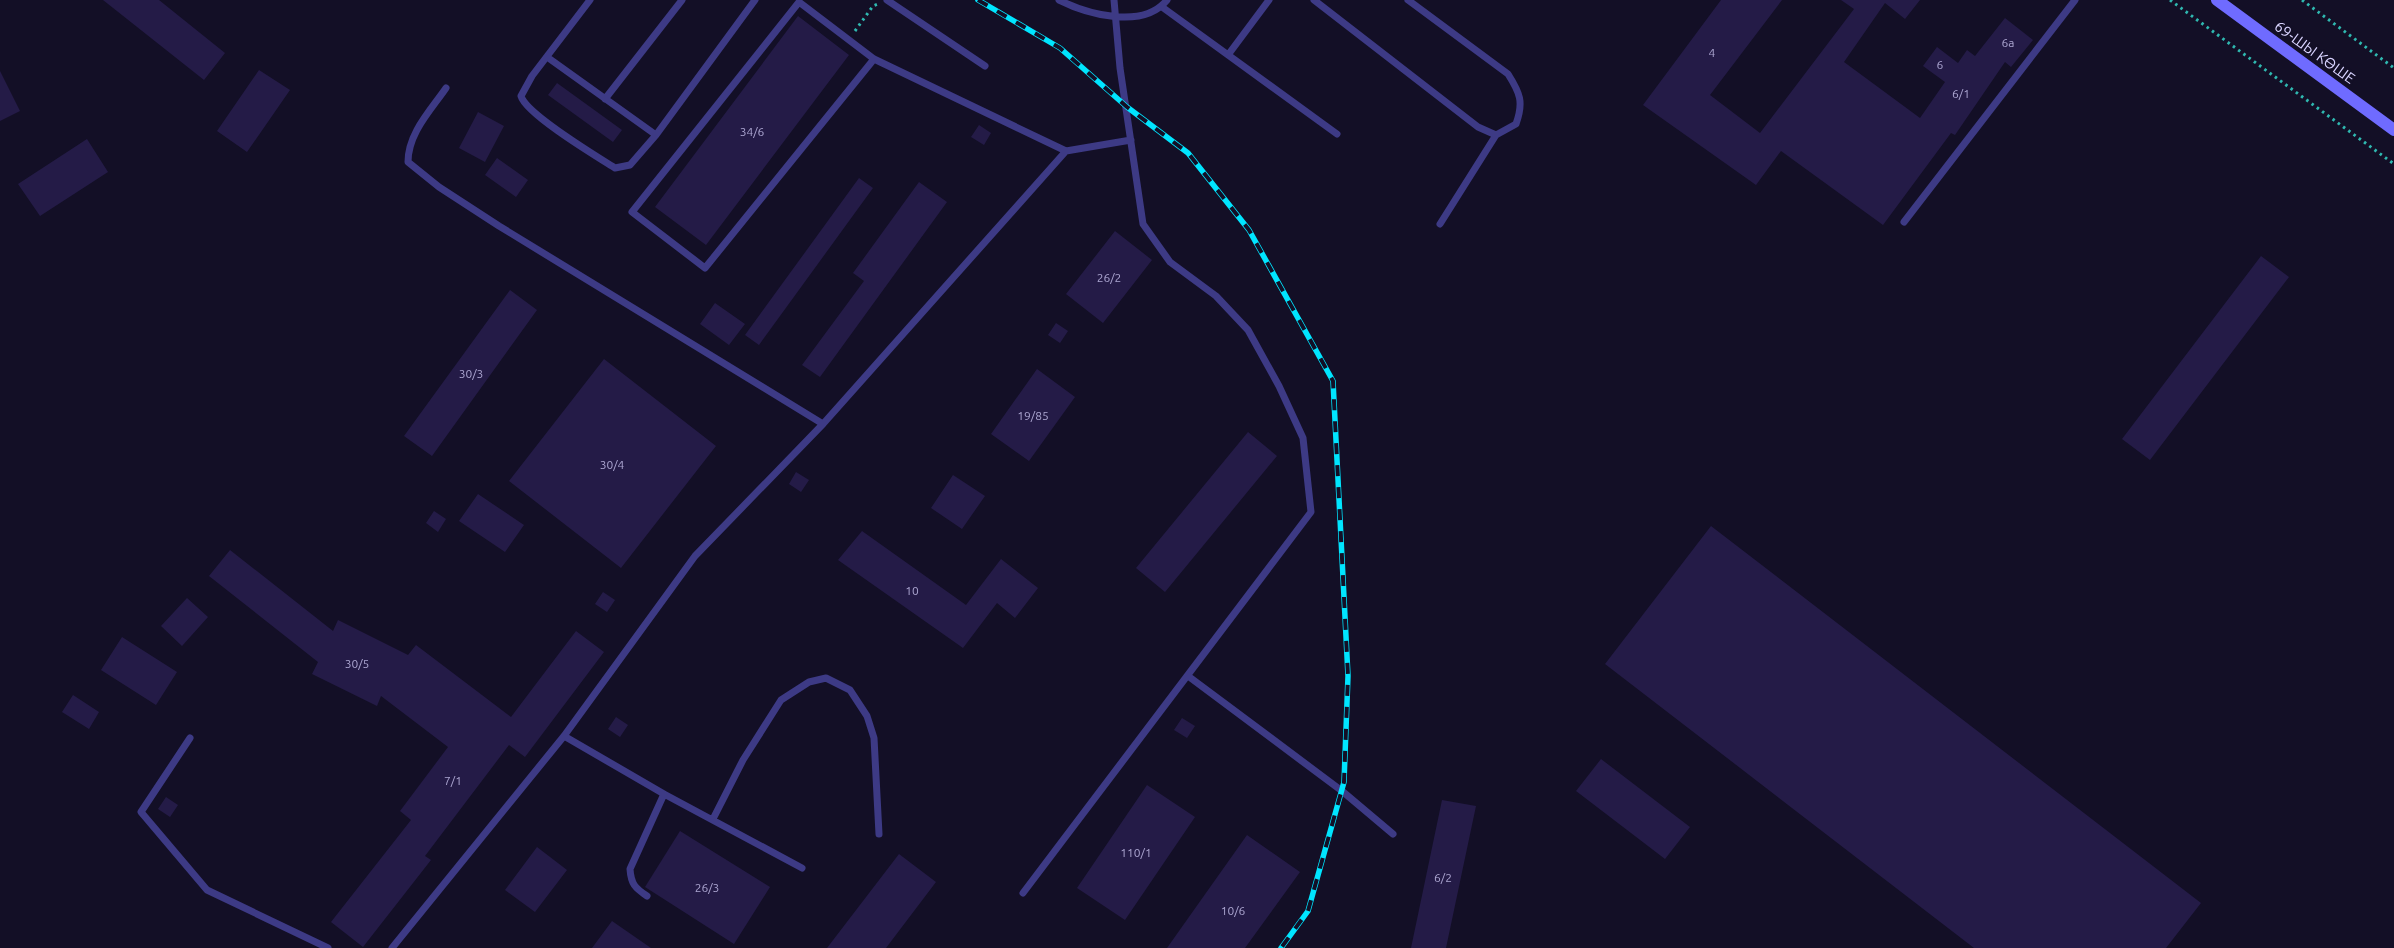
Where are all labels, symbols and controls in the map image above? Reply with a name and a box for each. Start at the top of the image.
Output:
street label: 69-ШЫ КӨШЕ [2271,17,2359,87]
house number: 6а [2002,36,2014,49]
house number: 4 [1709,46,1716,59]
house number: 6 [1937,58,1944,71]
house number: 6/1 [1952,87,1970,100]
house number: 34/6 [740,125,765,138]
house number: 26/2 [1097,271,1121,284]
house number: 30/3 [459,367,483,380]
house number: 19/85 [1017,409,1049,422]
house number: 30/4 [600,458,625,471]
house number: 10 [905,584,919,597]
house number: 30/5 [345,657,369,670]
house number: 7/1 [444,774,462,787]
house number: 110/1 [1120,846,1152,859]
house number: 6/2 [1434,871,1452,884]
house number: 26/3 [695,881,719,894]
house number: 10/6 [1221,904,1246,917]

